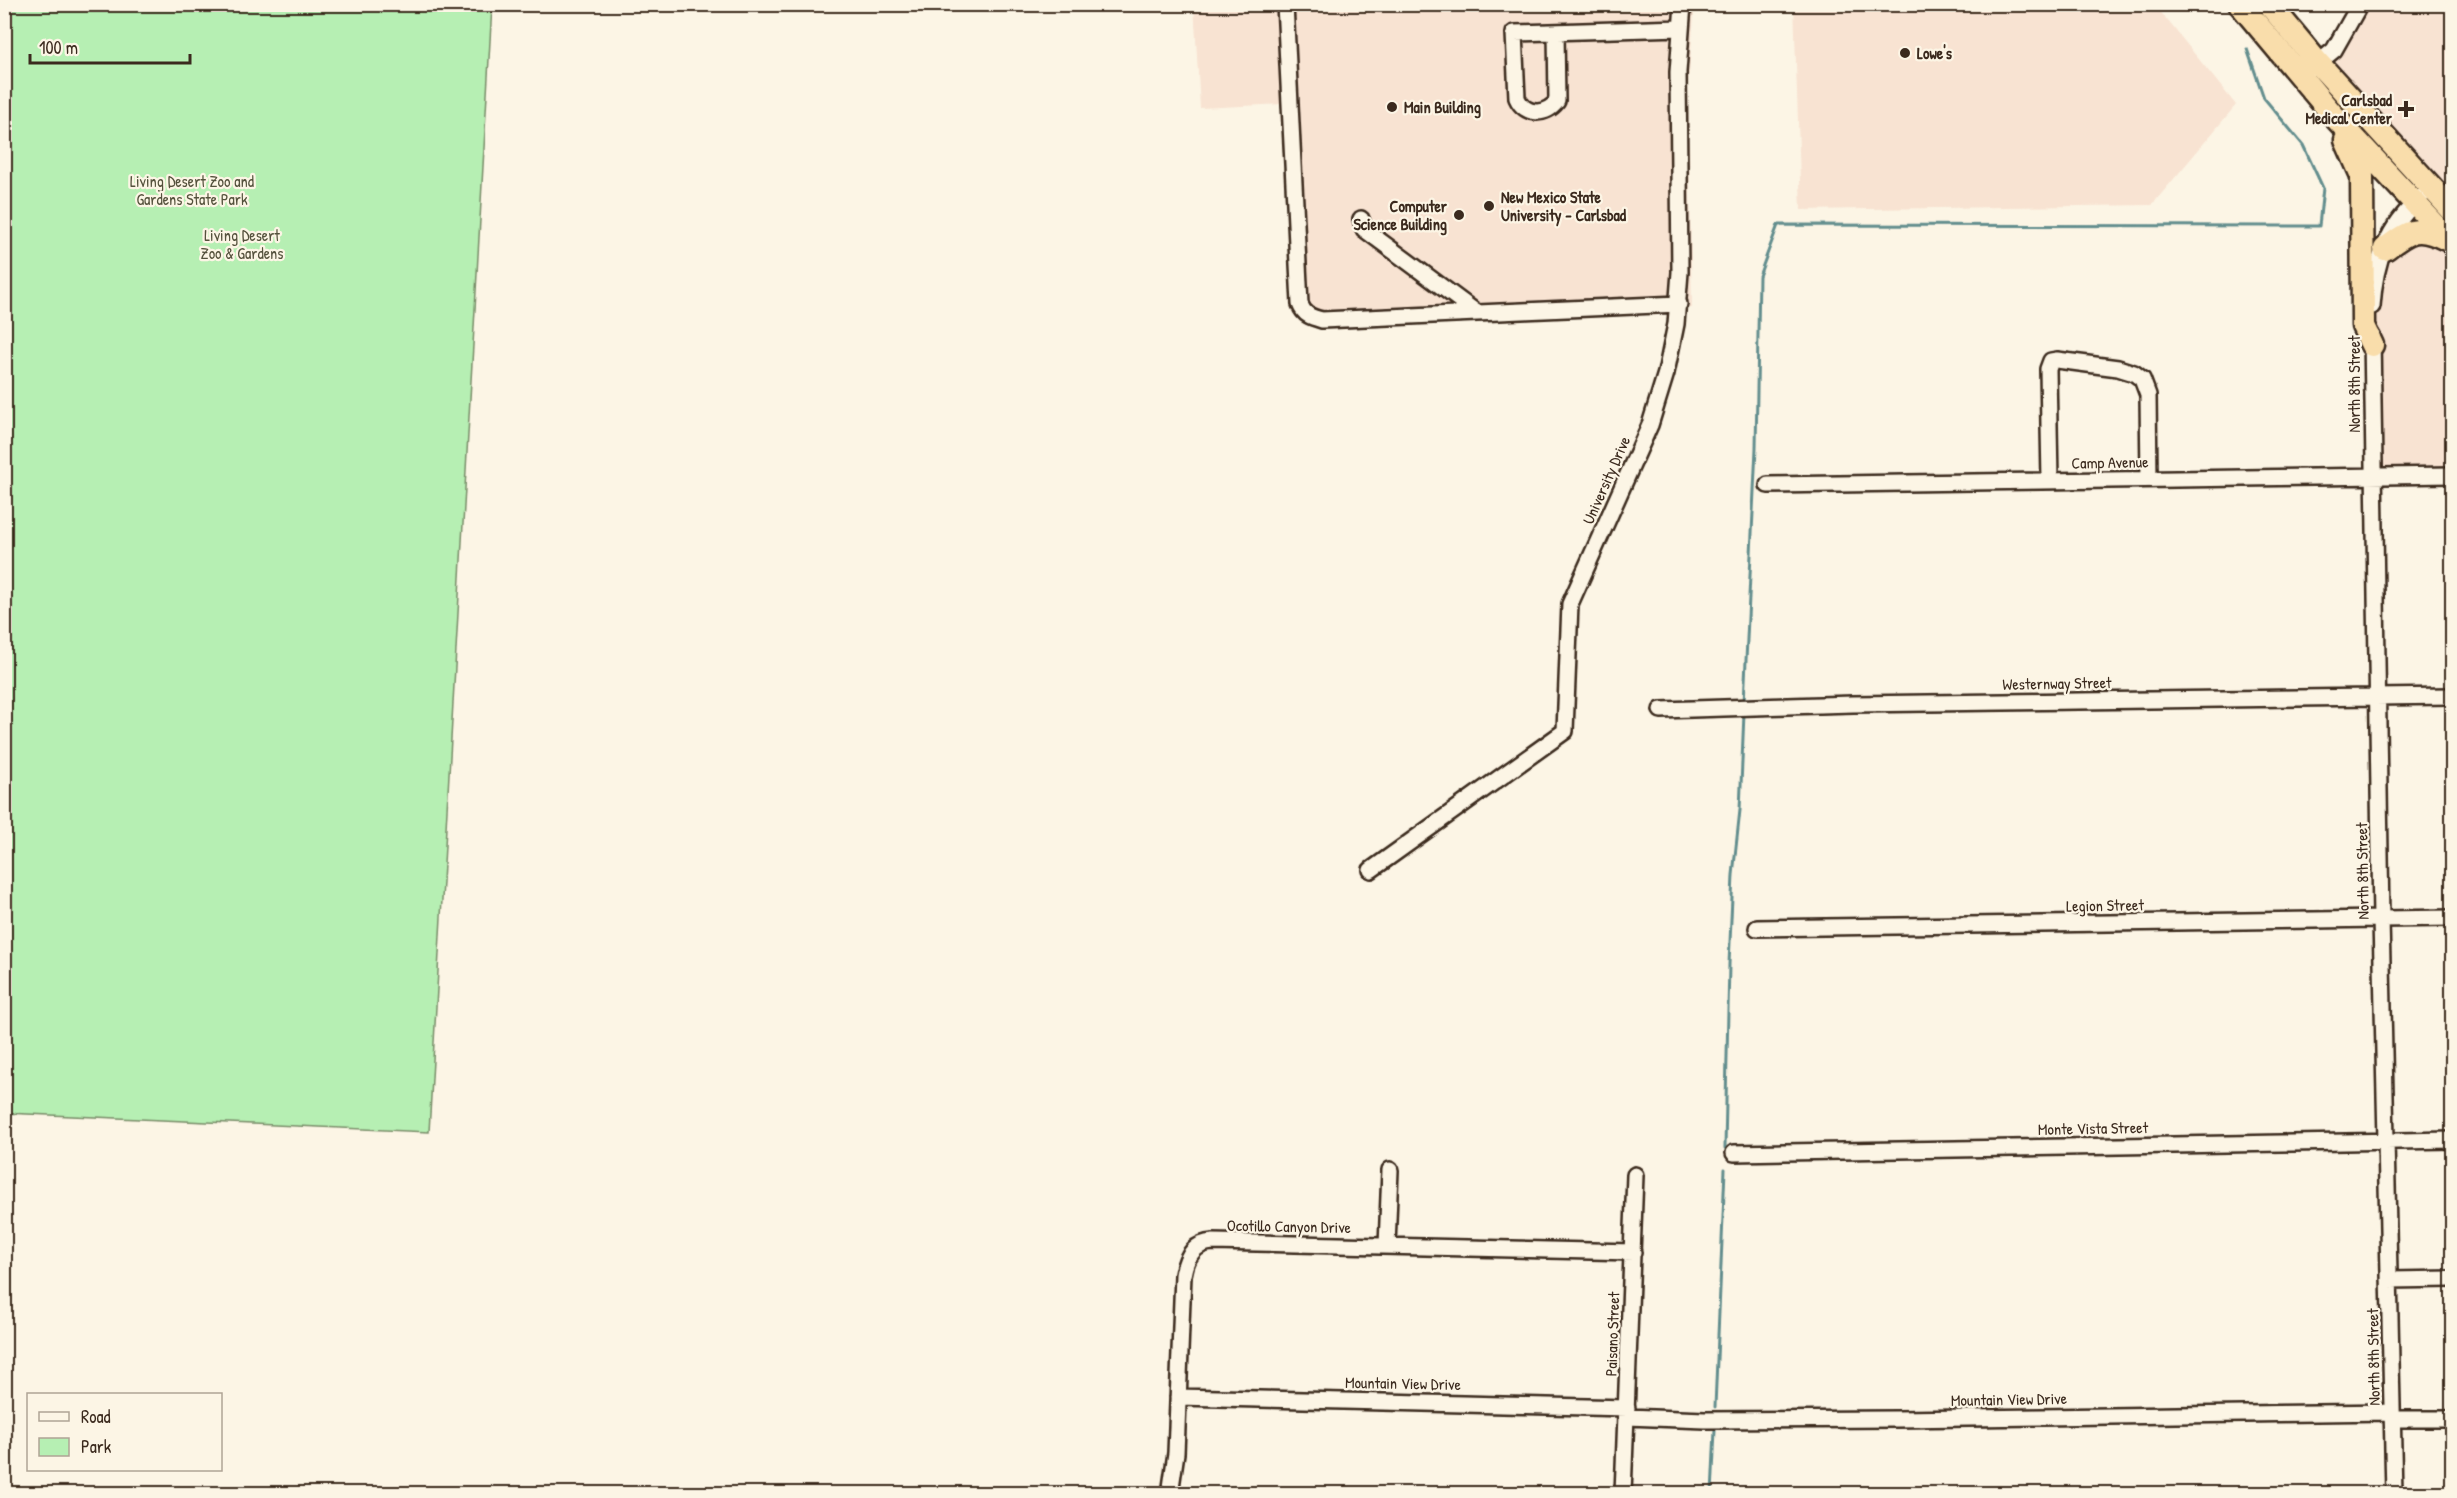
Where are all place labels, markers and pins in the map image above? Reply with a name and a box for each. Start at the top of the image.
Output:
place label: Lowe's [1917,42,1953,64]
marker: Lowe's [1898,46,1912,60]
place label: Carlsbad Medical Center [2305,89,2393,129]
place label: Main Building [1404,96,1481,119]
marker: Main Building [1385,100,1399,114]
marker: Carlsbad Medical Center [2397,100,2415,118]
place label: New Mexico State University - Carlsbad [1501,186,1627,227]
place label: Computer Science Building [1353,195,1448,236]
marker: New Mexico State University - Carlsbad [1482,199,1496,213]
marker: Computer Science Building [1452,208,1466,222]

